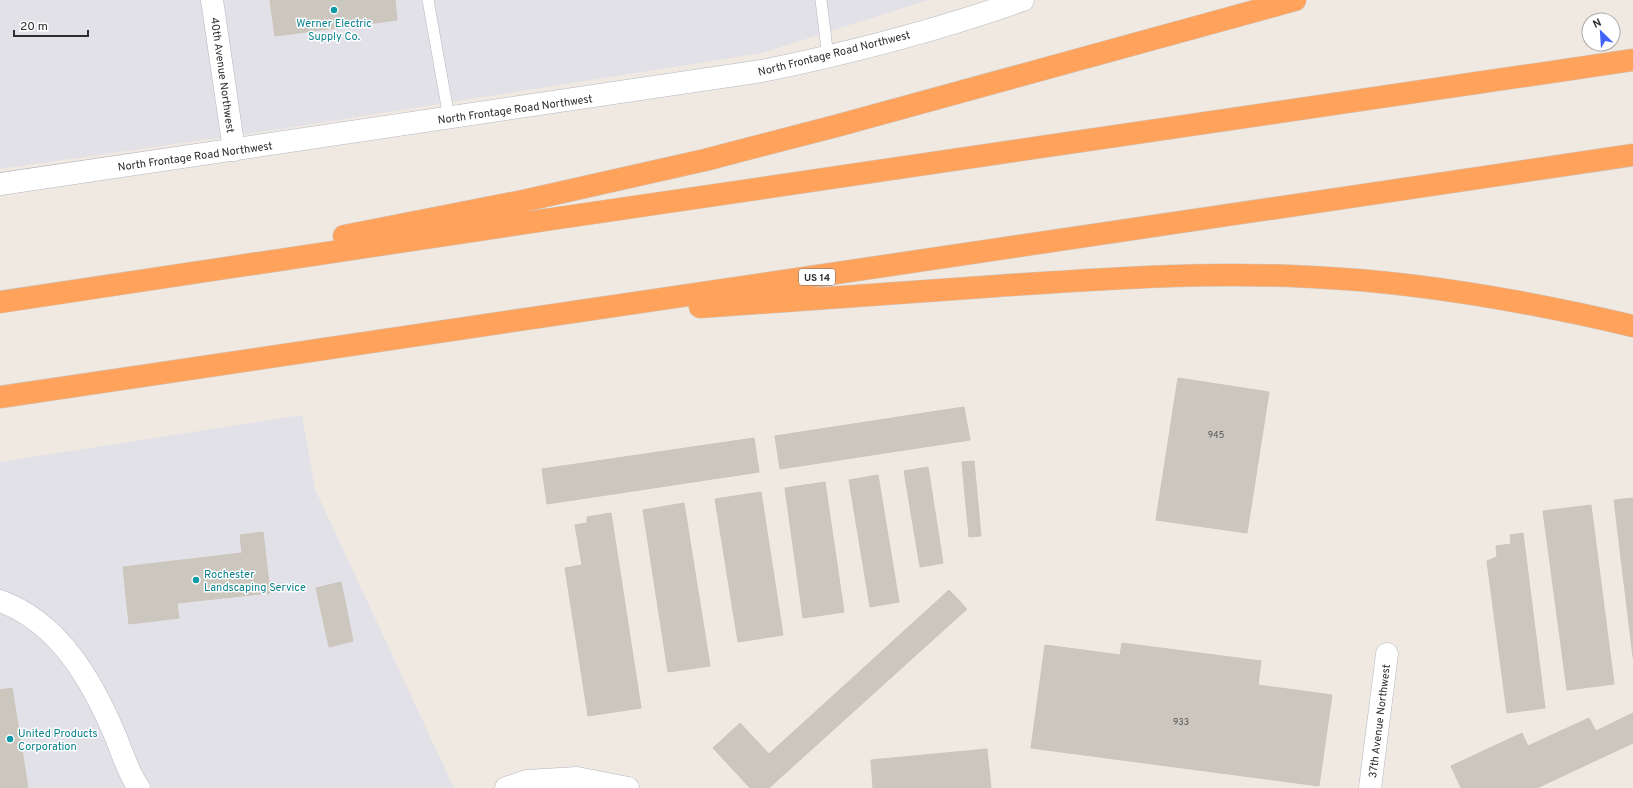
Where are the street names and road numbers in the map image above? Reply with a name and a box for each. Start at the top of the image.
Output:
street label: 40th Avenue Northwest [207,16,237,134]
street label: North Frontage Road Northwest [757,28,912,80]
street label: North Frontage Road Northwest [437,92,594,128]
street label: North Frontage Road Northwest [117,139,274,175]
road number: US 14 [799,269,835,285]
street label: 37th Avenue Northwest [1366,663,1394,779]

